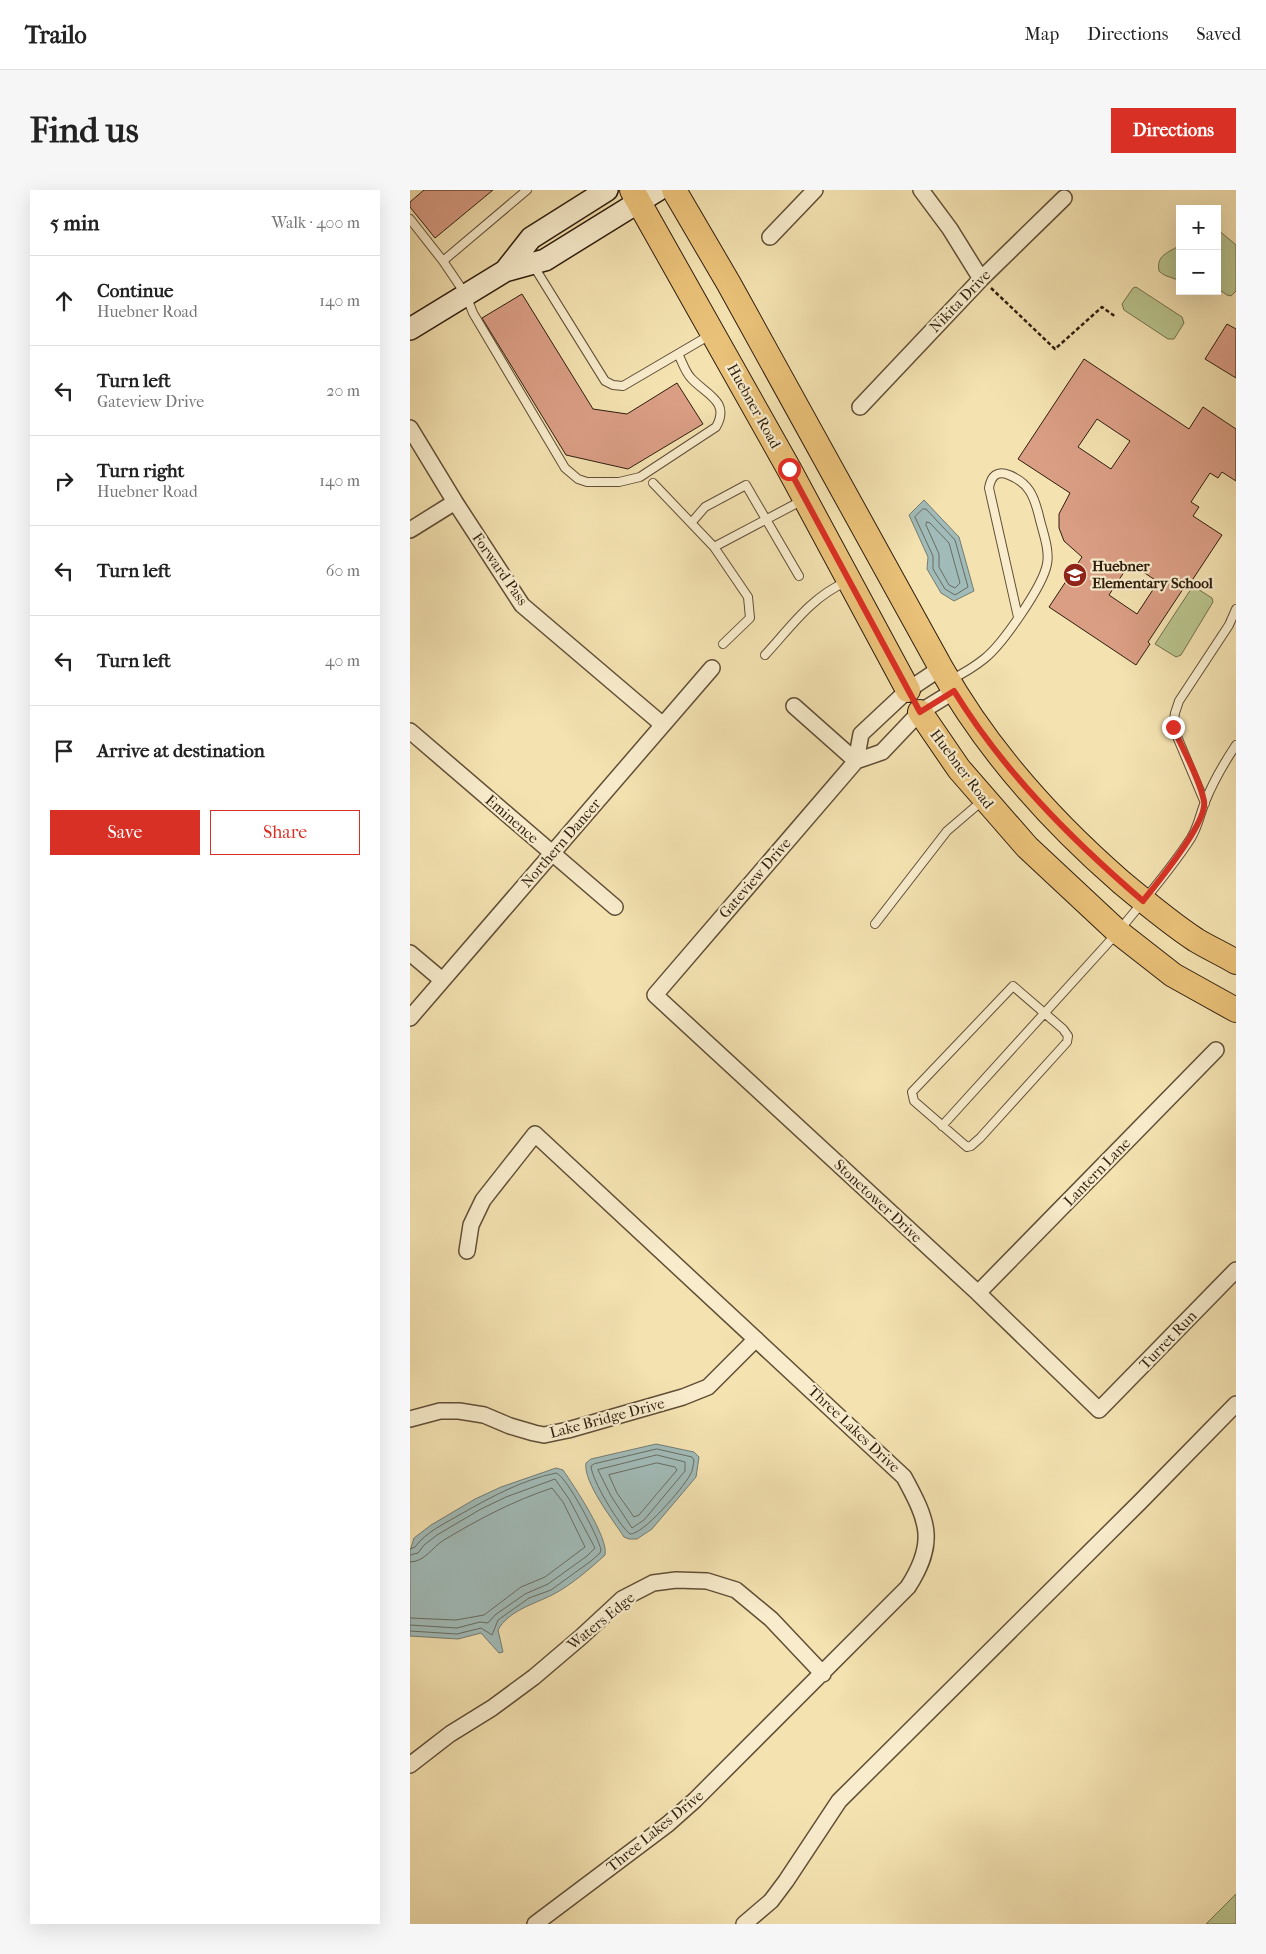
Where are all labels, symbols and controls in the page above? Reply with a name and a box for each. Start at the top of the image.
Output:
text: Trailo [25,21,87,49]
text: Map [1025,24,1059,45]
text: Directions [1087,24,1168,45]
text: Saved [1196,24,1241,45]
button: Directions [1111,108,1236,153]
text: Find us [30,110,139,151]
map controls [1176,205,1221,295]
button: + [1176,205,1221,250]
text: 5 min [50,211,99,235]
text: Walk · 400 m [271,213,360,232]
button: − [1176,250,1221,295]
street label: Nikita Drive [926,266,995,336]
text: Continue [97,280,173,302]
icon: ahead [50,287,78,315]
text: 140 m [319,291,360,310]
text: Huebner Road [97,302,198,321]
street label: Huebner Road [723,360,785,452]
text: Turn left [97,370,171,392]
icon: left [50,377,78,405]
text: 20 m [326,381,360,400]
text: Gateview Drive [97,392,204,411]
route start [778,458,801,481]
text: Turn right [97,460,184,482]
icon: right [50,467,78,495]
text: 140 m [319,471,360,490]
text: Huebner Road [97,482,198,501]
street label: Forward Pass [468,529,532,609]
icon: left [50,557,78,585]
place label: Huebner Elementary School [1092,557,1214,592]
text: Turn left [97,560,171,582]
text: 60 m [326,561,360,580]
school or university icon: Huebner Elementary School [1062,562,1088,588]
icon: left [50,647,78,675]
text: Turn left [97,650,171,672]
text: 40 m [325,651,360,670]
route end [1162,716,1185,739]
street label: Huebner Road [926,726,998,813]
icon: arrive [50,737,78,765]
text: Arrive at destination [97,740,265,762]
street label: Eminence [482,791,543,847]
street label: Northern Dancer [517,794,605,891]
button: Save [50,810,200,855]
button: Share [210,810,360,855]
street label: Gateview Drive [715,834,795,922]
street label: Lantern Lane [1060,1134,1134,1210]
street label: Stonetower Drive [830,1156,926,1247]
street label: Turret Run [1136,1307,1201,1373]
street label: Three Lakes Drive [804,1382,904,1477]
street label: Lake Bridge Drive [548,1394,667,1442]
street label: Waters Edge [563,1588,639,1654]
street label: Three Lakes Drive [603,1786,708,1876]

